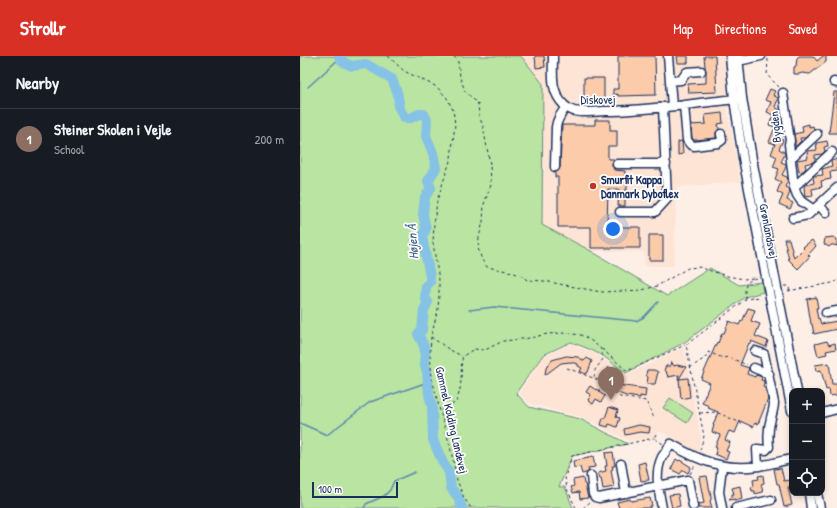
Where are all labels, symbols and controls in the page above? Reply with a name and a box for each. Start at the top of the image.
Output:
text: Strollr [20,15,66,41]
text: Map [673,19,693,38]
text: Directions [715,19,766,38]
text: Saved [788,19,817,38]
text: Nearby [16,71,59,94]
street label: Diskovej [580,91,616,108]
street label: Bygden [765,111,785,143]
text: Steiner Skolen i Vejle [54,119,171,140]
text: 1 [27,130,31,148]
text: 200 m [254,130,284,148]
text: School [54,140,84,158]
place label: Smurfit Kappa Danmark Dyboflex [601,171,680,203]
marker: Smurfit Kappa Danmark Dyboflex [588,181,598,191]
street label: Grønlandsvej [755,202,783,260]
your location [603,219,623,239]
water label: Højen Å [402,222,422,260]
street label: Gammel Kolding Landevej [431,365,473,475]
pin: 1 [598,367,624,400]
map controls [789,388,825,496]
button: + [789,388,825,424]
button: − [789,424,825,460]
button: locate [789,460,825,496]
scale bar [312,480,398,499]
text: 100 m [318,482,342,496]

